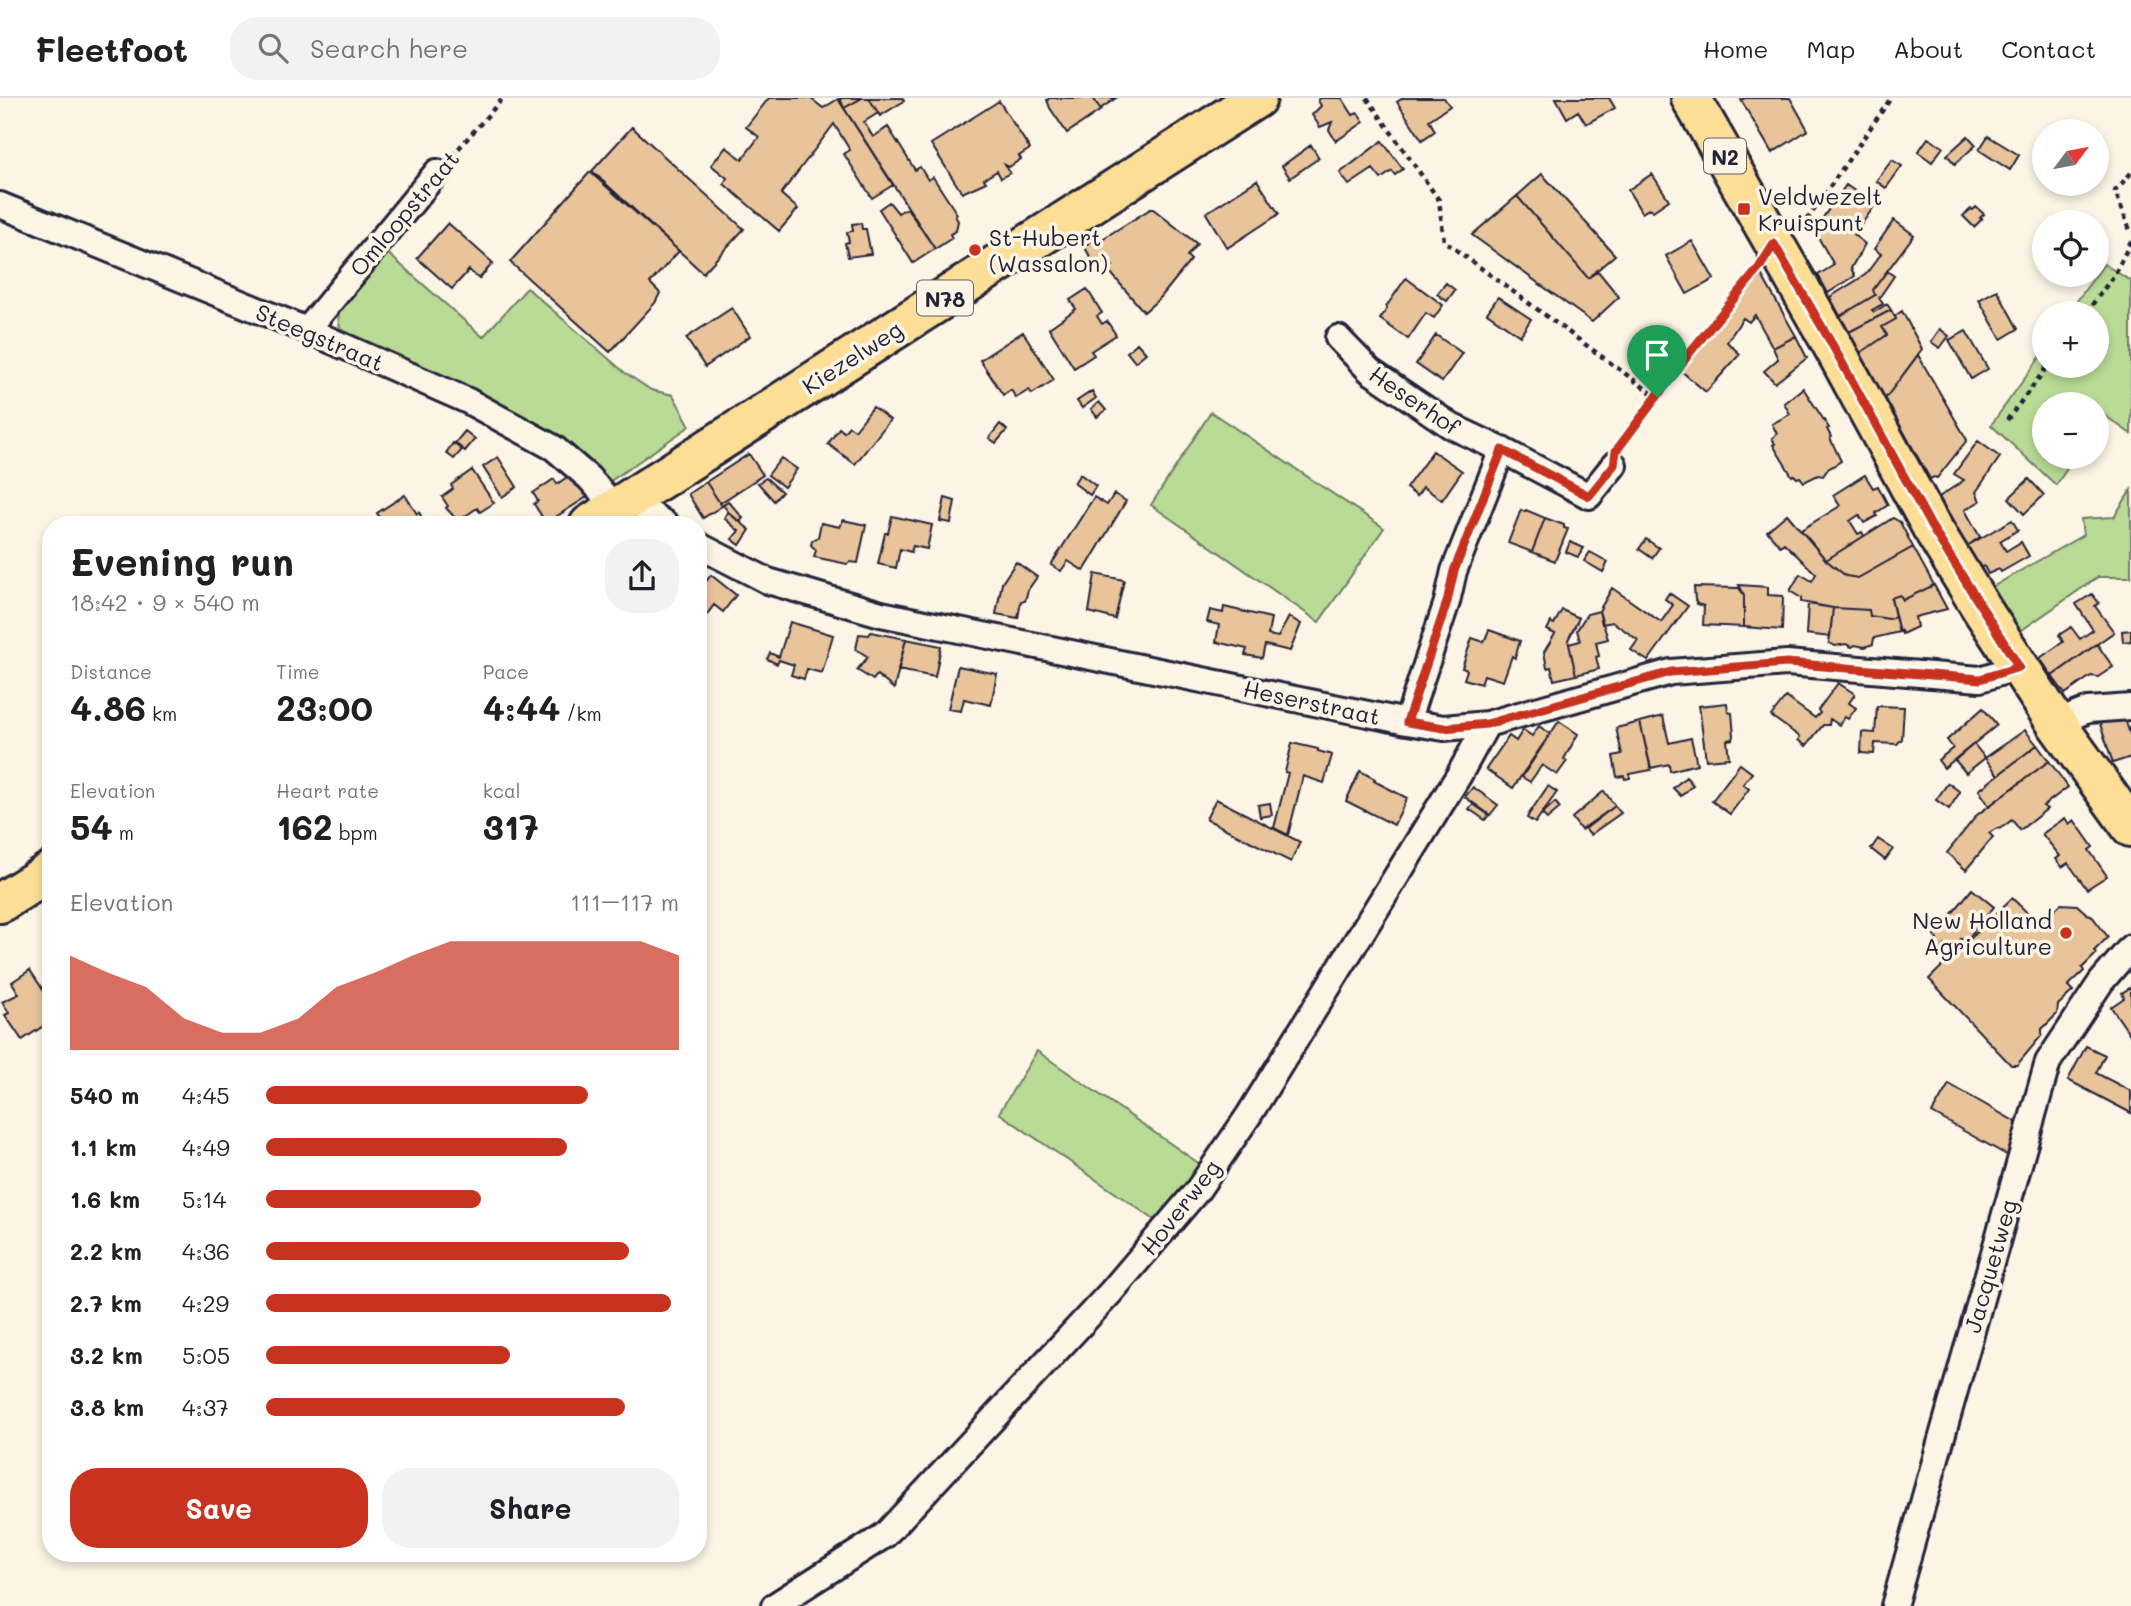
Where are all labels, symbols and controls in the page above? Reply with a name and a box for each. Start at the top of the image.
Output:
search box [230,17,720,80]
text: Fleetfoot [35,27,188,70]
icon: search [254,29,292,67]
text: Search here [310,31,468,65]
text: Home [1703,33,1768,64]
text: Map [1806,33,1855,64]
text: About [1893,33,1963,64]
text: Contact [2001,33,2096,64]
north arrow [2032,119,2109,196]
map controls [2032,119,2109,469]
road number: N2 [1704,139,1746,174]
street label: Omloopstraat [343,144,465,282]
place label: Veldwezelt Kruispunt [1758,181,1882,237]
marker: Veldwezelt Kruispunt [1736,201,1752,217]
button: locate [2032,210,2109,287]
place label: St-Hubert (Wassalon) [989,222,1108,278]
marker: St-Hubert (Wassalon) [967,242,983,258]
road number: N78 [917,280,973,316]
street label: Steegstraat [251,297,389,377]
button: + [2032,301,2109,378]
street label: Kiezelweg [796,314,908,400]
pin [1627,325,1687,397]
icon: arrive [1638,336,1676,374]
street label: Heserhof [1364,359,1467,442]
button: − [2032,392,2109,469]
text: Evening run [70,536,294,586]
button: share [605,539,679,613]
text: 18:42 · 9 × 540 m [70,587,260,617]
text: Distance [70,659,152,684]
text: Time [276,659,320,684]
text: Pace [483,659,529,684]
street label: Heserstraat [1241,673,1383,731]
text: 4.86 [70,684,146,730]
text: 23:00 [276,684,373,730]
text: 4:44 [483,684,560,730]
text: km [146,701,177,726]
text: /km [560,701,602,726]
text: Elevation [70,778,155,803]
text: Heart rate [276,778,379,803]
text: kcal [483,778,521,803]
text: 54 [70,803,113,849]
text: 162 [276,803,333,849]
text: 317 [483,803,539,849]
text: m [113,820,134,845]
text: bpm [333,820,378,845]
text: Elevation [70,887,173,917]
text: 111–117 m [570,887,679,917]
place label: New Holland Agriculture [1912,905,2052,961]
marker: New Holland Agriculture [2058,925,2074,941]
text: 540 m [70,1080,139,1110]
text: 4:45 [182,1080,230,1110]
text: 1.1 km [70,1132,136,1162]
text: 4:49 [182,1132,230,1162]
street label: Hoverweg [1133,1153,1227,1261]
text: 1.6 km [70,1184,140,1214]
text: 5:14 [182,1184,226,1214]
street label: Jacquetweg [1957,1196,2023,1336]
text: 2.2 km [70,1236,142,1266]
text: 4:36 [182,1236,230,1266]
text: 2.7 km [70,1288,142,1318]
text: 4:29 [182,1288,229,1318]
text: 3.2 km [70,1340,143,1370]
text: 5:05 [182,1340,230,1370]
text: 3.8 km [70,1392,144,1422]
text: 4:37 [182,1392,229,1422]
button: Save [70,1468,368,1548]
button: Share [382,1468,679,1548]

